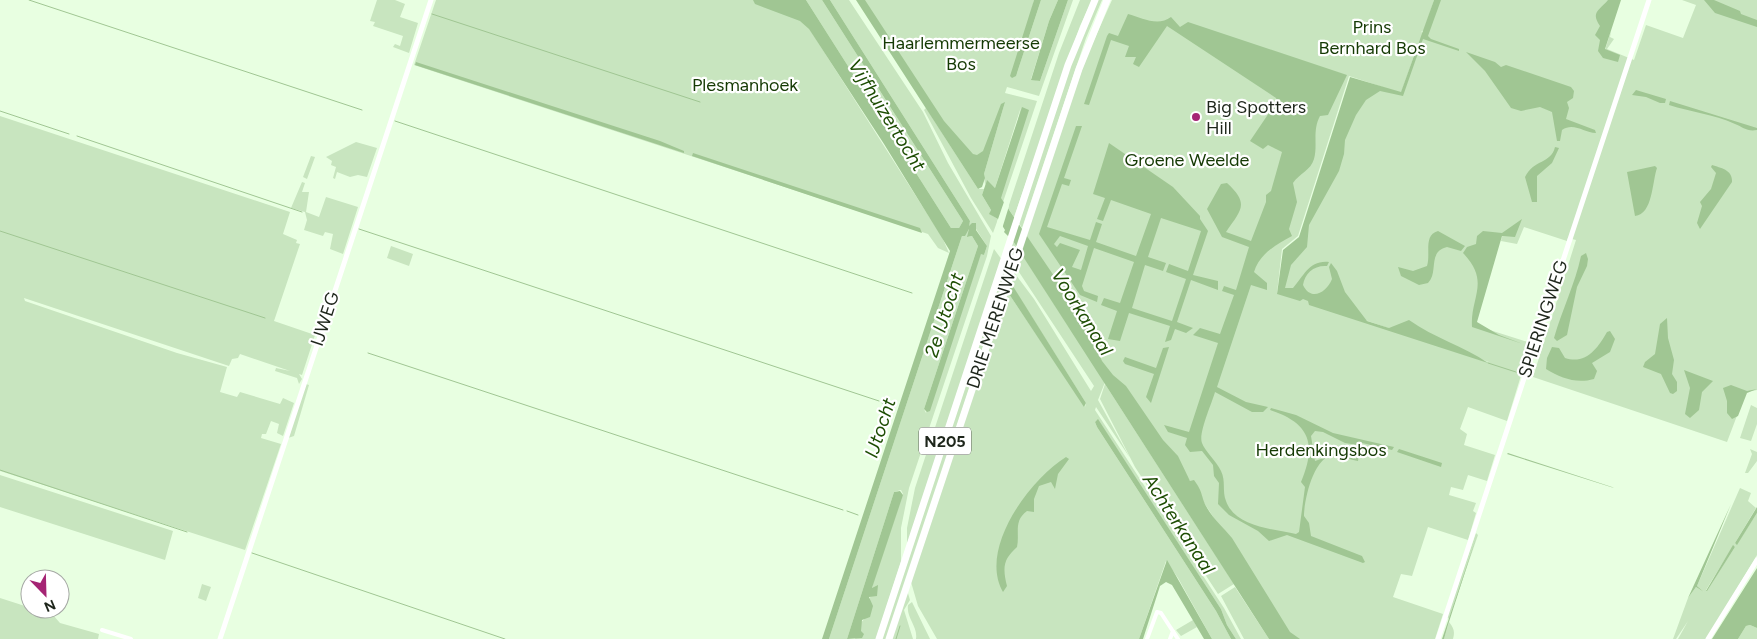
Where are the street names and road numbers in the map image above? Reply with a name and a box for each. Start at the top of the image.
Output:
street label: DRIE MERENWEG [962,244,1028,391]
street label: SPIERINGWEG [1514,257,1572,381]
street label: IJWEG [306,289,344,349]
road number: N205 [919,428,971,454]

